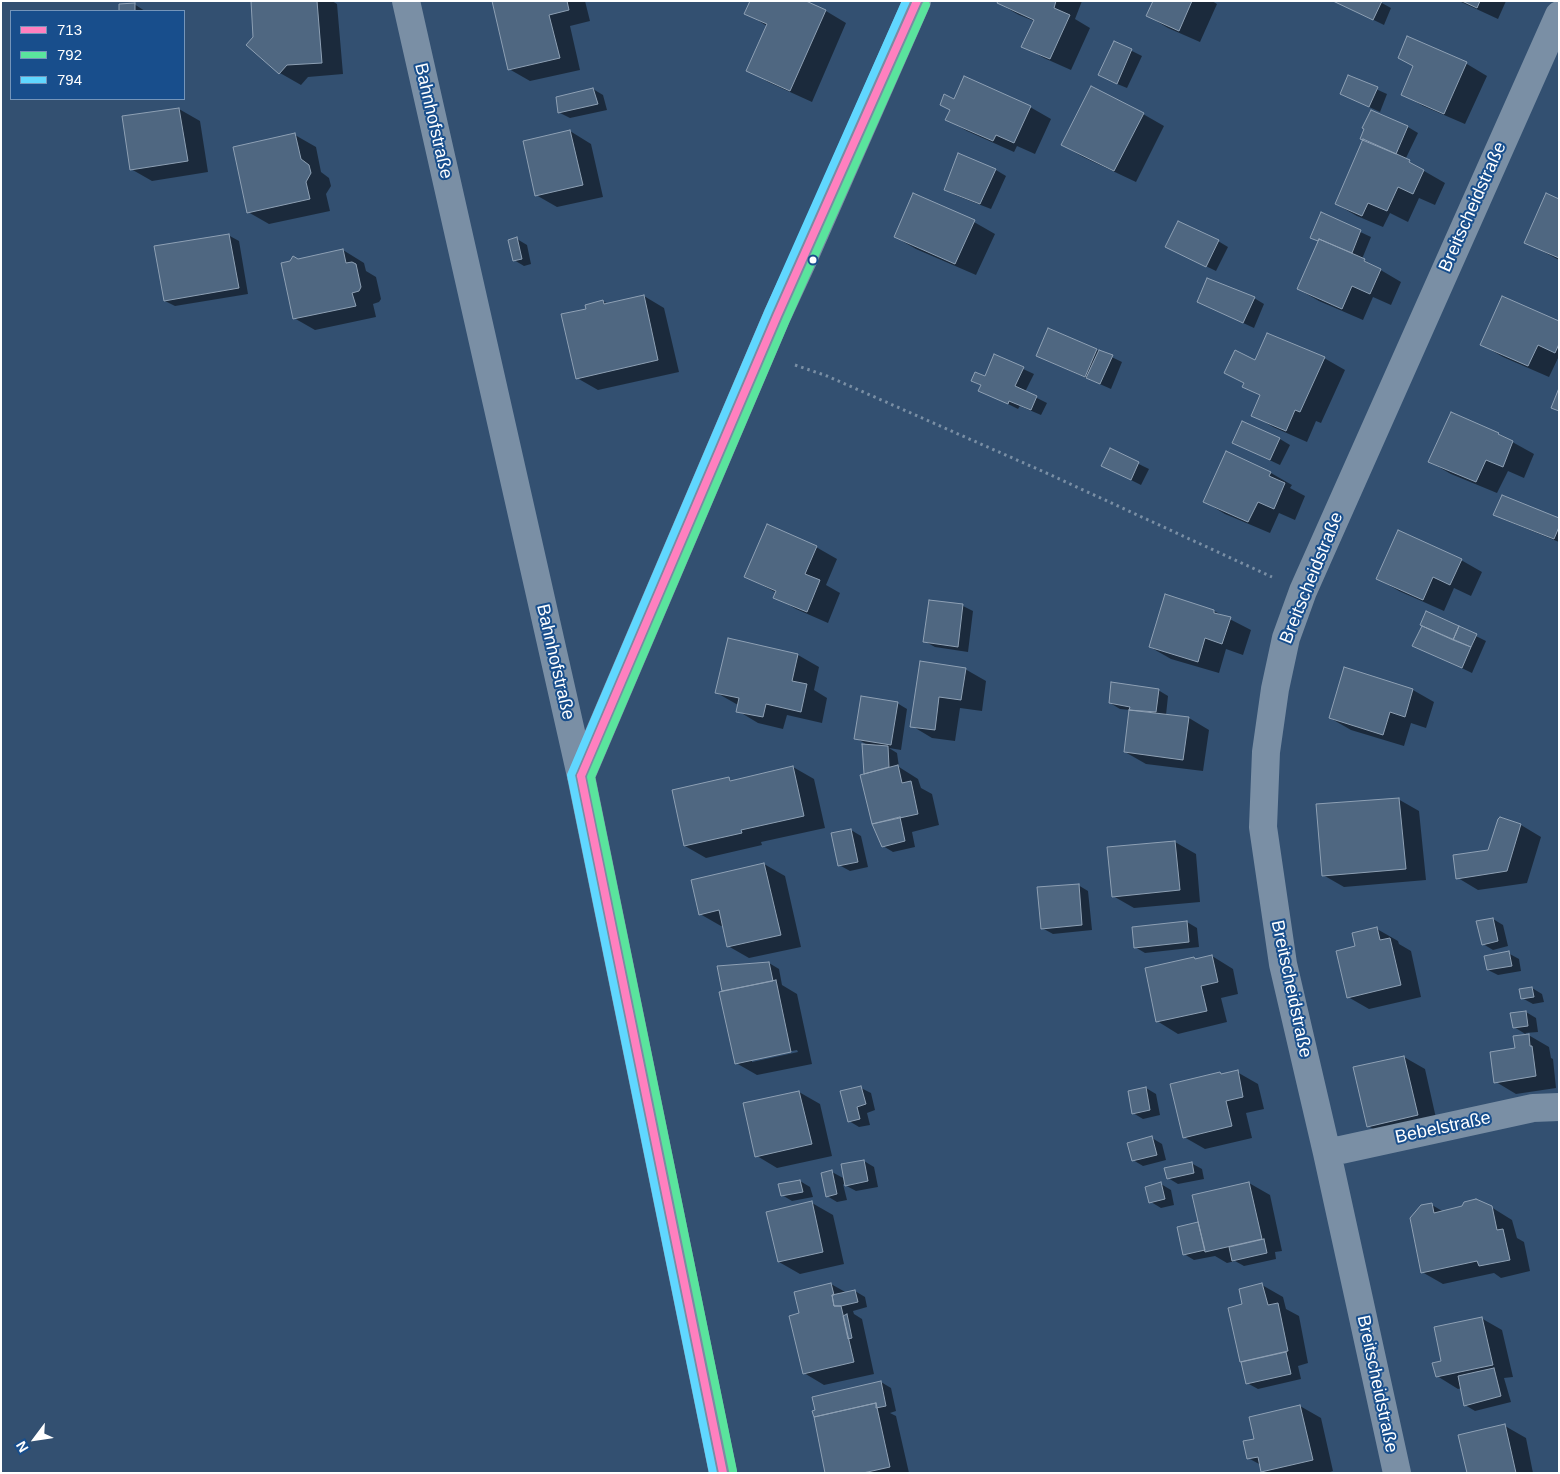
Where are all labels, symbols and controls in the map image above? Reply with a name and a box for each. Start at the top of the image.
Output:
legend [10,10,185,100]
text: 713 [57,21,82,38]
text: 792 [57,46,82,63]
street label: Bahnhofstraße [409,61,457,181]
text: 794 [57,71,82,88]
street label: Breitscheidstraße [1435,139,1511,275]
unlabelled marker [808,255,818,265]
street label: Breitscheidstraße [1276,509,1348,647]
street label: Bahnhofstraße [531,602,579,722]
street label: Breitscheidstraße [1266,918,1316,1060]
street label: Bebelstraße [1393,1107,1493,1149]
street label: Breitscheidstraße [1352,1313,1402,1455]
north arrow [10,1414,60,1464]
text: N [13,1438,32,1455]

